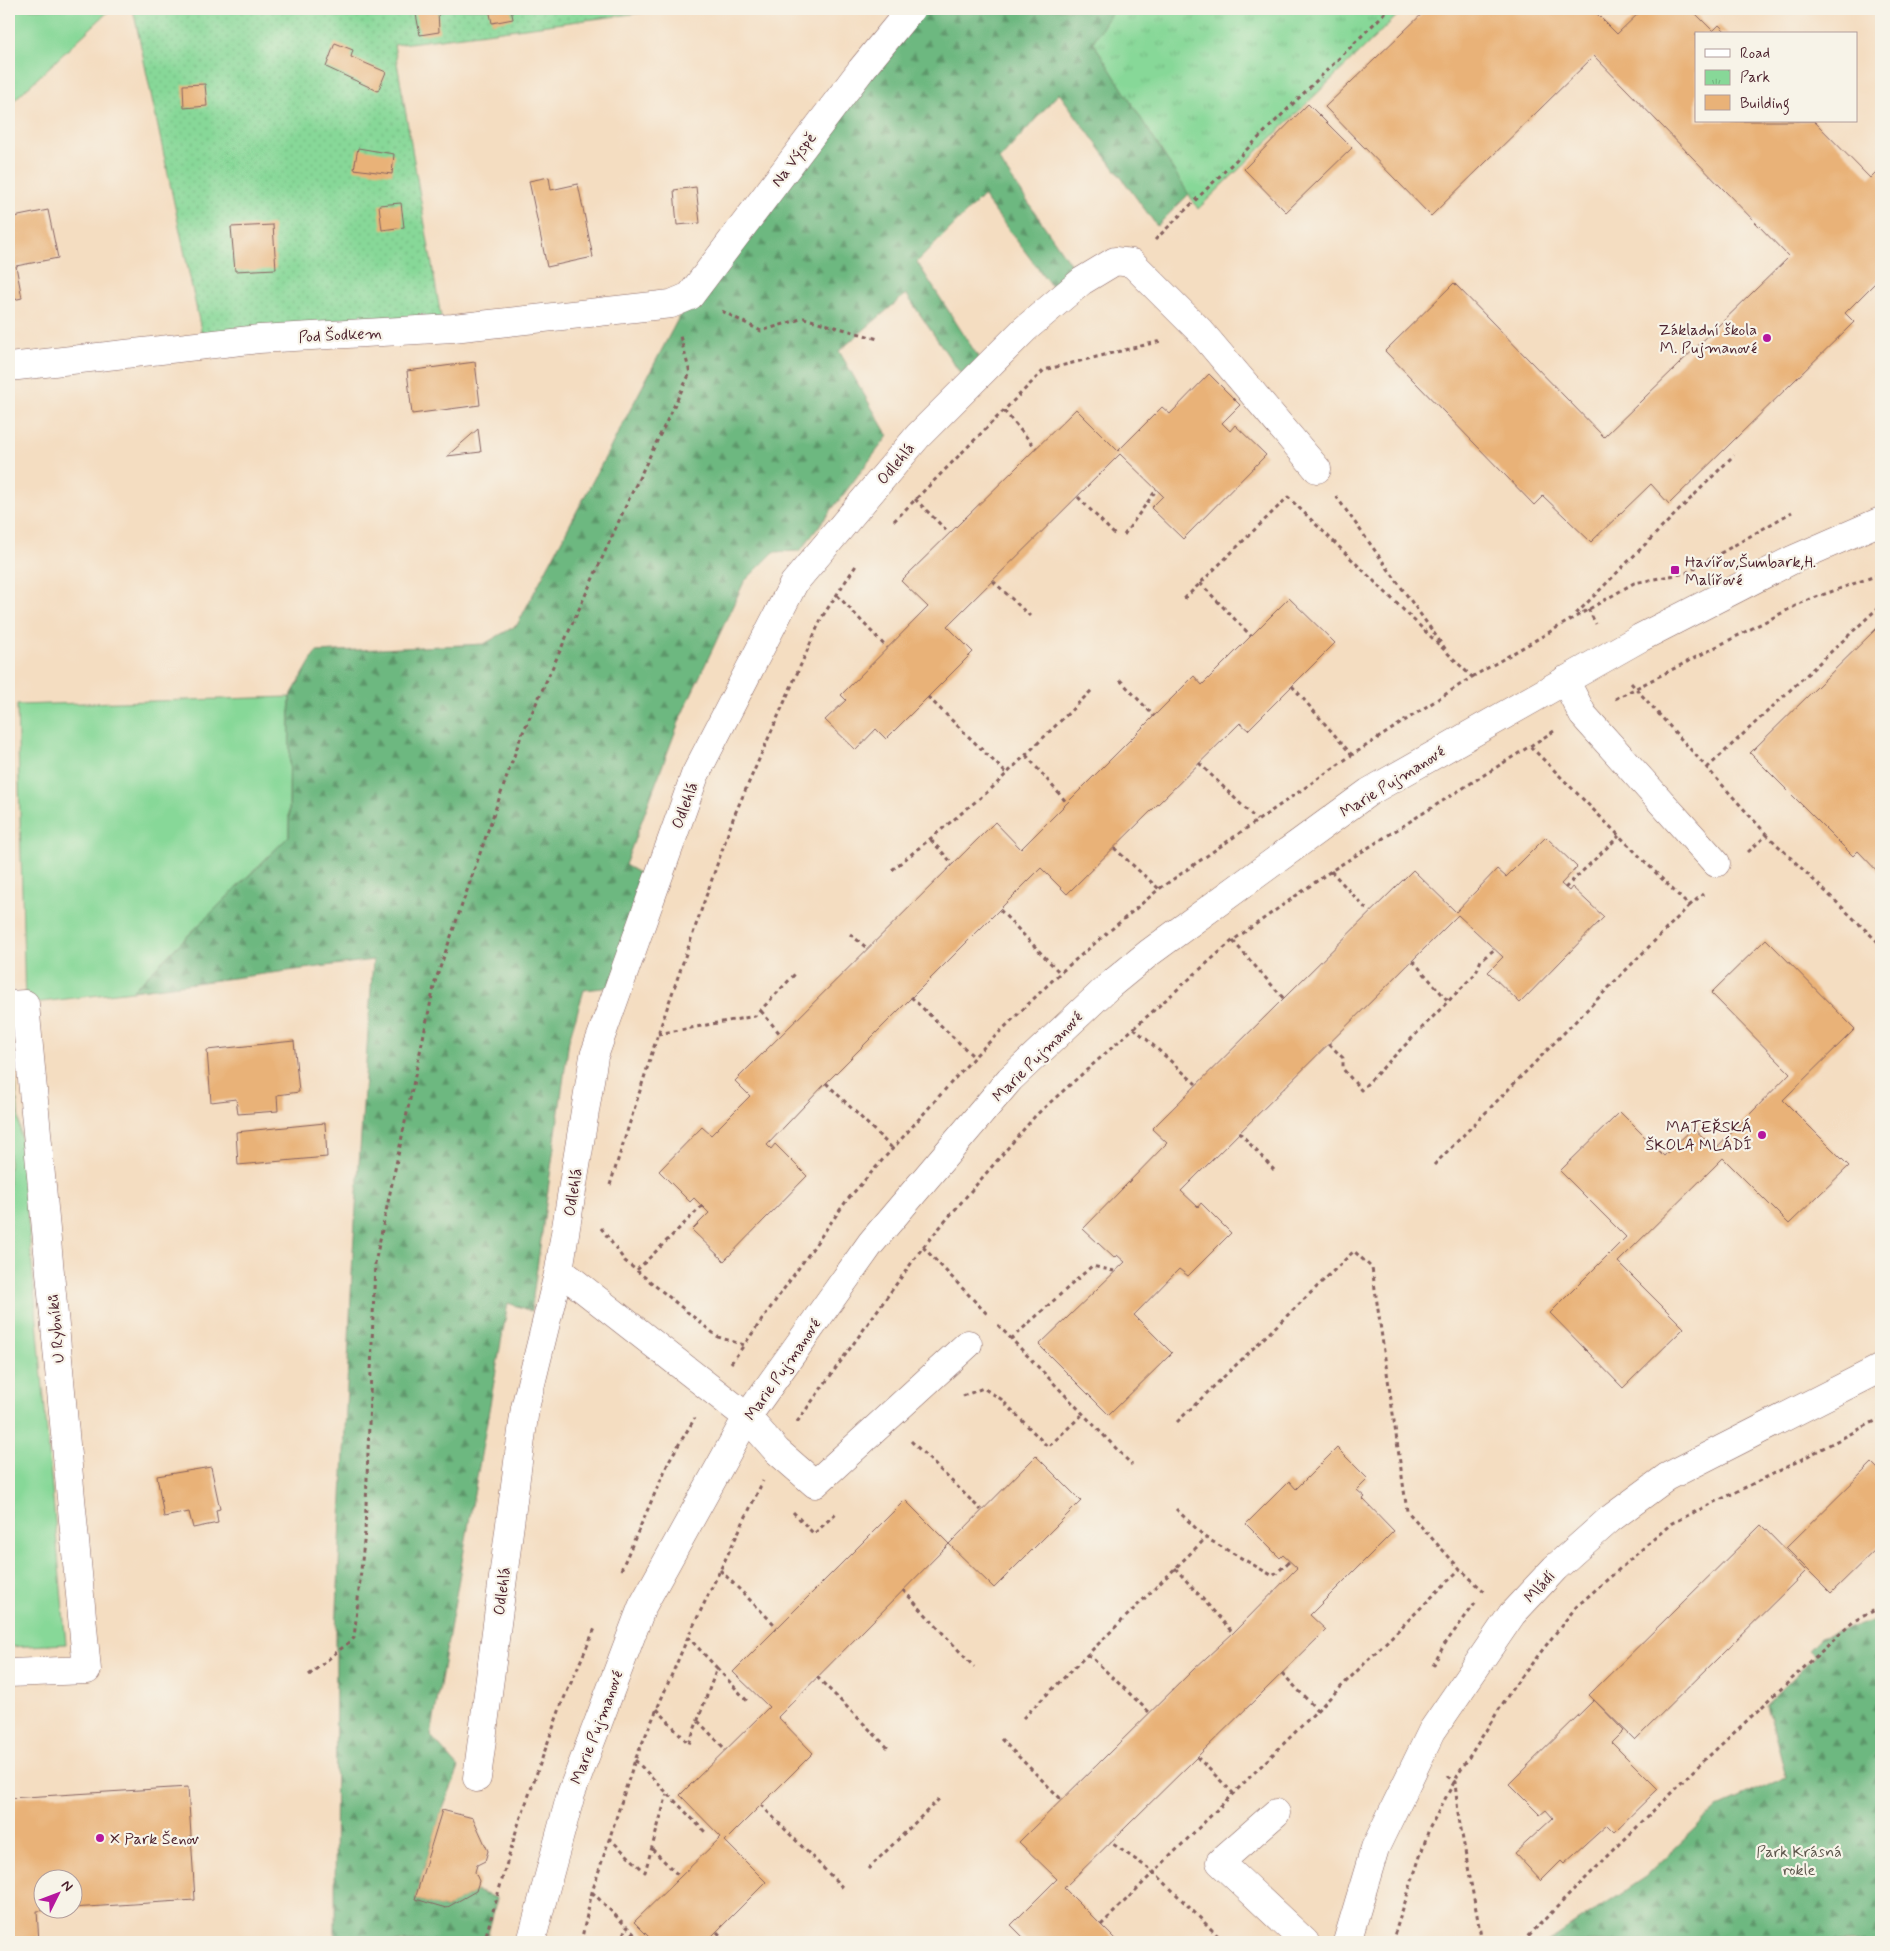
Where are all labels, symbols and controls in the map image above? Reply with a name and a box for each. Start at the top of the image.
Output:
legend [1695,32,1858,122]
text: Road [1740,44,1770,64]
text: Park [1740,68,1770,88]
text: Building [1740,94,1790,115]
street label: Na Výspě [767,128,822,191]
place label: Základní škola M. Pujmanové [1659,320,1757,359]
street label: Pod Šodkem [298,323,382,348]
marker: Základní škola M. Pujmanové [1761,332,1773,344]
street label: Odlehlá [873,439,920,489]
place label: Havířov,Šumbark,H. Malířové [1685,552,1816,591]
marker: Havířov,Šumbark,H. Malířové [1669,564,1681,576]
street label: Marie Pujmanové [1336,742,1449,823]
street label: Odlehlá [667,779,704,832]
street label: Marie Pujmanové [988,1007,1088,1107]
place label: MATEŘSKÁ ŠKOLA MLÁDÍ [1645,1117,1752,1156]
marker: MATEŘSKÁ ŠKOLA MLÁDÍ [1756,1129,1768,1141]
street label: Odlehlá [559,1167,588,1218]
street label: U Rybníků [43,1294,70,1364]
street label: Marie Pujmanové [740,1315,826,1425]
street label: Odlehlá [489,1566,516,1617]
street label: Mládí [1520,1566,1560,1608]
street label: Marie Pujmanové [566,1668,629,1787]
place label: X Park Šenov [110,1829,199,1850]
marker: X Park Šenov [94,1832,106,1844]
park label: Park Krásná rokle [1756,1842,1842,1881]
north arrow [32,1868,82,1918]
text: N [57,1876,77,1895]

